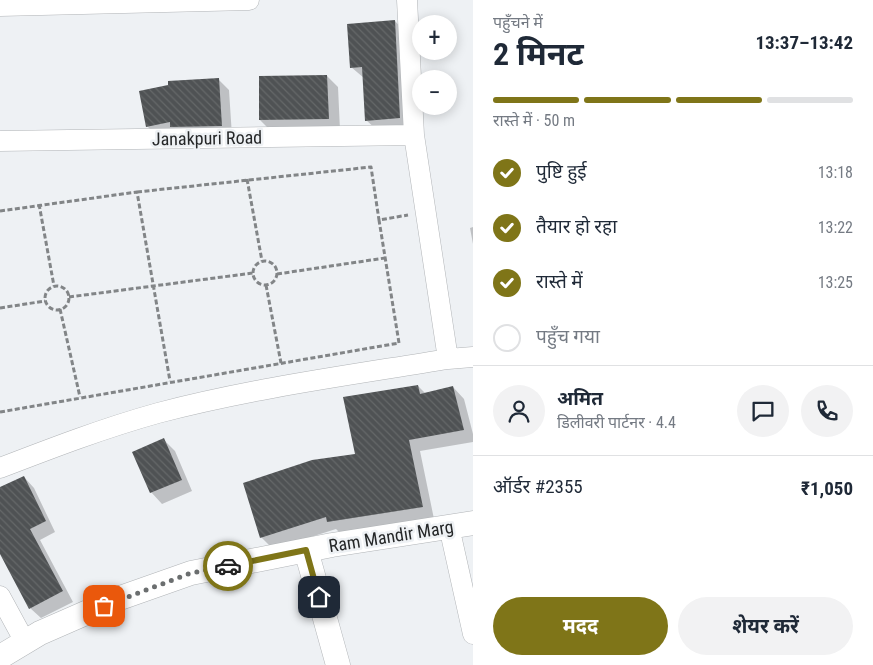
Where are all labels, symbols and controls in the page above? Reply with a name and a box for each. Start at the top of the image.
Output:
text: पहुँचने में [493,13,543,32]
map controls [412,15,457,115]
button: + [412,15,457,60]
text: 13:37–13:42 [755,31,853,54]
text: 2 मिनट [493,35,584,73]
button: − [412,70,457,115]
text: रास्ते में · 50 m [493,111,575,130]
street label: Janakpuri Road [152,127,262,149]
icon: check [493,159,521,187]
text: पुष्टि हुई [536,160,587,183]
text: 13:18 [818,163,853,182]
icon: check [493,214,521,242]
text: तैयार हो रहा [536,215,617,238]
text: 13:22 [818,218,853,237]
icon: check [493,269,521,297]
text: रास्ते में [536,270,583,293]
text: 13:25 [818,273,853,292]
text: पहुँच गया [536,325,600,348]
button: person [493,385,545,437]
button: chat [737,385,789,437]
button: phone [801,385,853,437]
text: अमित [557,387,603,410]
text: डिलीवरी पार्टनर · 4.4 [557,413,676,432]
text: ऑर्डर #2355 [493,475,583,498]
text: ₹1,050 [801,477,853,500]
street label: Ram Mandir Marg [327,516,455,556]
courier [203,541,253,591]
icon: car [214,552,242,580]
pin [298,576,340,618]
icon: home [305,583,333,611]
pin [83,585,125,627]
icon: bag [90,592,118,620]
button: मदद [493,597,668,655]
button: शेयर करें [678,597,853,655]

